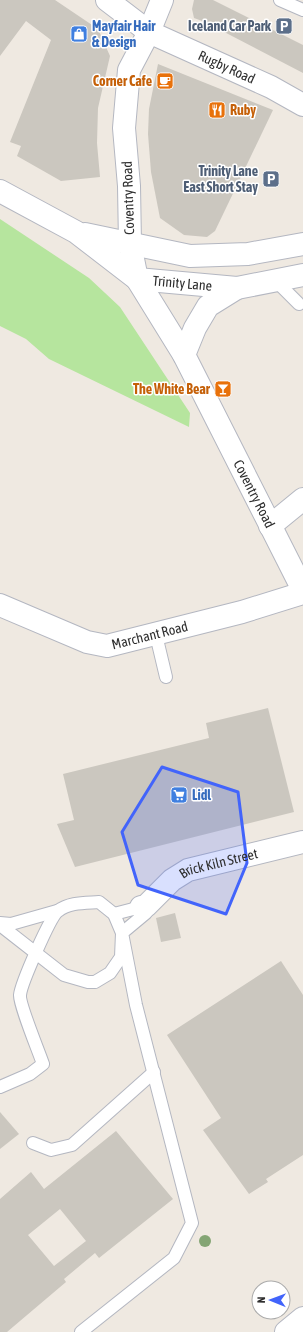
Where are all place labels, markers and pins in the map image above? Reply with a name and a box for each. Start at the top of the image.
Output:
parking icon: Iceland Car Park [274,16,294,36]
place label: Mayfair Hair & Design [92,18,156,50]
place label: Iceland Car Park [188,18,272,34]
shop icon: Mayfair Hair & Design [69,24,89,44]
cafe icon: Corner Cafe [155,71,175,91]
place label: Corner Cafe [93,73,152,89]
restaurant icon: Ruby [207,100,227,120]
place label: Ruby [230,102,256,118]
place label: Trinity Lane East Short Stay [183,163,258,195]
parking icon: Trinity Lane East Short Stay [261,169,281,189]
bar icon: The White Bear [213,379,233,399]
place label: The White Bear [133,381,211,397]
supermarket icon: Lidl [169,785,189,805]
place label: Lidl [192,787,211,803]

